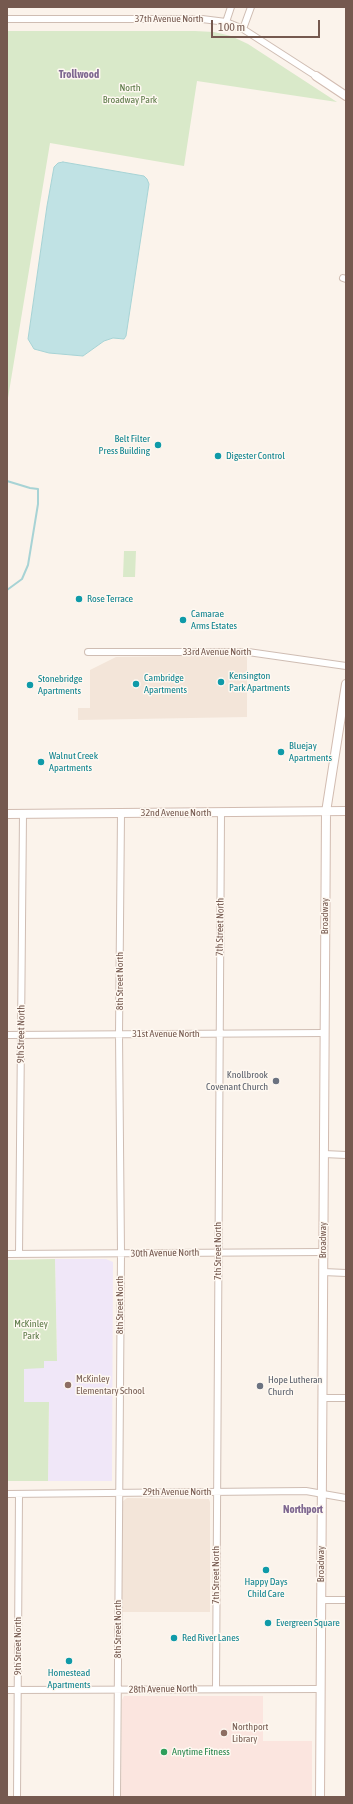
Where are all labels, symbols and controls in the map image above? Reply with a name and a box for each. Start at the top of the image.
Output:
scale bar [213,12,322,38]
street label: 37th Avenue North [135,13,203,25]
text: 100 m [218,20,245,34]
district label: Trollwood [59,68,99,82]
park label: North Broadway Park [103,82,157,106]
place label: Belt Filter Press Building [99,433,150,456]
marker: Belt Filter Press Building [153,440,163,450]
place label: Digester Control [226,450,285,462]
marker: Digester Control [213,451,223,461]
place label: Rose Terrace [87,593,133,605]
marker: Rose Terrace [74,594,84,604]
place label: Camarae Arms Estates [191,608,237,632]
marker: Camarae Arms Estates [178,615,188,625]
street label: 33rd Avenue North [183,646,251,658]
place label: Kensington Park Apartments [229,670,290,694]
place label: Cambridge Apartments [144,672,187,696]
place label: Stonebridge Apartments [38,673,82,696]
marker: Kensington Park Apartments [216,677,226,687]
marker: Cambridge Apartments [131,679,141,689]
marker: Stonebridge Apartments [25,680,35,690]
place label: Bluejay Apartments [289,740,332,764]
marker: Bluejay Apartments [276,747,286,757]
place label: Walnut Creek Apartments [49,750,98,774]
marker: Walnut Creek Apartments [36,757,46,767]
street label: 32nd Avenue North [141,807,211,819]
street label: 7th Street North [213,898,227,956]
street label: Broadway [319,898,331,934]
street label: 8th Street North [114,952,126,1010]
street label: 9th Street North [14,1005,28,1063]
street label: 31st Avenue North [132,1028,200,1040]
place label: Knollbrook Covenant Church [206,1069,268,1092]
marker: Knollbrook Covenant Church [271,1076,281,1086]
street label: 7th Street North [212,1222,224,1280]
street label: Broadway [317,1222,329,1258]
street label: 30th Avenue North [131,1246,199,1260]
street label: 8th Street North [114,1276,126,1334]
park label: McKinley Park [14,1318,48,1342]
place label: McKinley Elementary School [76,1373,145,1396]
place label: Hope Lutheran Church [268,1374,322,1398]
marker: McKinley Elementary School [63,1380,73,1390]
marker: Hope Lutheran Church [255,1381,265,1391]
street label: 29th Avenue North [143,1486,211,1498]
district label: Northport [283,1503,323,1517]
street label: 7th Street North [210,1546,222,1604]
street label: Broadway [315,1546,327,1582]
marker: Happy Days Child Care [261,1565,271,1575]
place label: Happy Days Child Care [244,1576,288,1600]
street label: 8th Street North [112,1600,124,1658]
street label: 9th Street North [12,1617,24,1675]
place label: Evergreen Square [276,1617,340,1629]
marker: Evergreen Square [263,1618,273,1628]
place label: Red River Lanes [182,1632,239,1644]
marker: Red River Lanes [169,1633,179,1643]
marker: Homestead Apartments [64,1656,74,1666]
place label: Homestead Apartments [47,1667,91,1690]
street label: 28th Avenue North [129,1682,197,1696]
place label: Northport Library [232,1721,268,1744]
marker: Northport Library [219,1728,229,1738]
place label: Anytime Fitness [172,1746,230,1758]
marker: Anytime Fitness [159,1747,169,1757]

